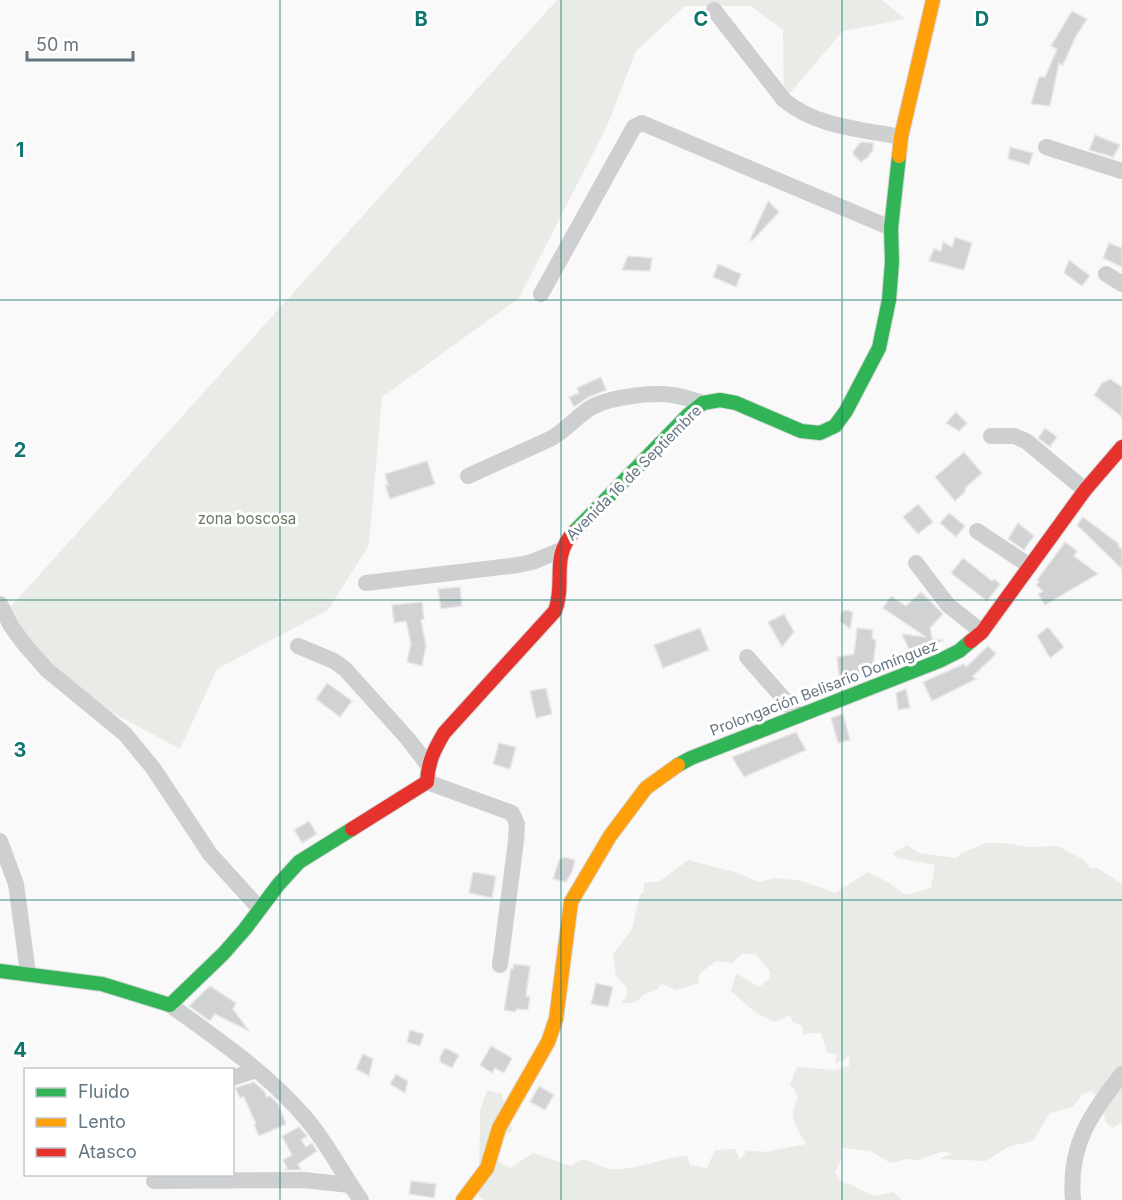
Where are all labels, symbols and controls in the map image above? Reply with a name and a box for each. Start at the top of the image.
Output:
text: B [414,7,428,31]
text: C [694,7,708,31]
text: D [975,7,989,31]
scale bar [27,24,134,62]
text: 50 m [36,34,79,55]
text: 1 [16,138,24,162]
street label: Avenida 16 de Septiembre [562,401,705,544]
text: 2 [14,438,26,462]
park label: zona boscosa [198,509,296,528]
street label: Prolongación Belisario Domínguez [707,635,940,740]
text: 3 [14,738,26,762]
text: 4 [13,1038,27,1062]
legend [24,1068,234,1176]
text: Fluido [78,1081,130,1102]
text: Lento [78,1111,126,1132]
text: Atasco [78,1141,137,1162]

